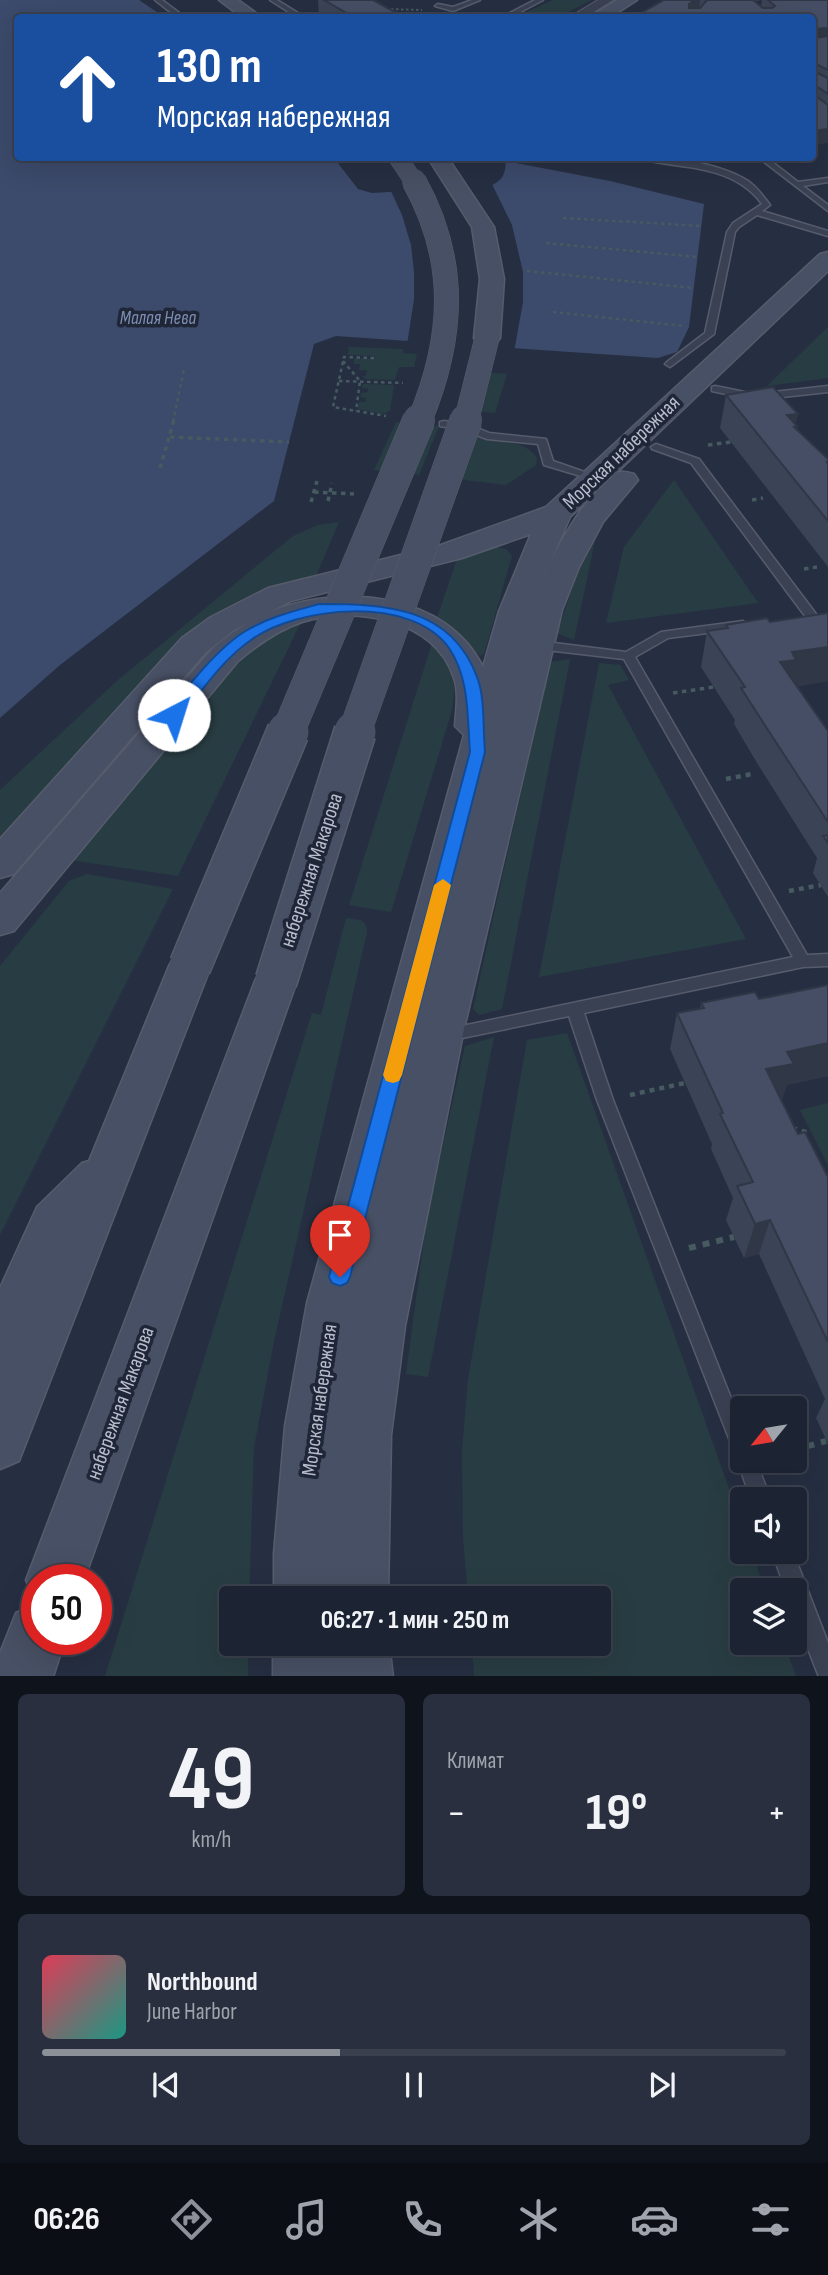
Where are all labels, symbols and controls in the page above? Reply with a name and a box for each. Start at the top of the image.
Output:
text: 130 m [157,38,262,97]
icon: ahead [42,42,133,133]
text: Морская набережная [157,98,390,137]
water label: Малая Нева [120,307,196,330]
street label: Морская набережная [558,390,685,515]
position arrow [137,678,211,752]
street label: набережная Макарова [275,790,348,950]
pin [310,1205,370,1277]
icon: arrive [321,1216,359,1254]
street label: Морская набережная [296,1322,343,1478]
street label: набережная Макарова [81,1323,160,1483]
north arrow [730,1396,807,1474]
map controls [730,1396,807,1655]
button: sound [730,1487,807,1564]
speed limit sign: 50 [21,1564,112,1655]
button: layers [730,1578,807,1655]
text: 06:27 · 1 мин · 250 m [321,1605,509,1636]
text: 49 [169,1726,254,1835]
text: Климат [447,1747,504,1775]
text: 19° [586,1782,647,1845]
text: − [447,1791,466,1836]
text: + [767,1791,786,1836]
text: km/h [192,1826,231,1854]
text: Northbound [147,1967,258,1998]
text: June Harbor [147,1998,237,2026]
icon: previous [147,2066,185,2104]
icon: pause [395,2066,433,2104]
icon: next [643,2066,681,2104]
icon: directions [167,2195,216,2244]
icon: music [282,2195,331,2244]
icon: phone [398,2195,447,2244]
icon: climate [514,2195,563,2244]
icon: car [630,2195,679,2244]
icon: filters [746,2195,795,2244]
text: 06:26 [33,2200,100,2239]

